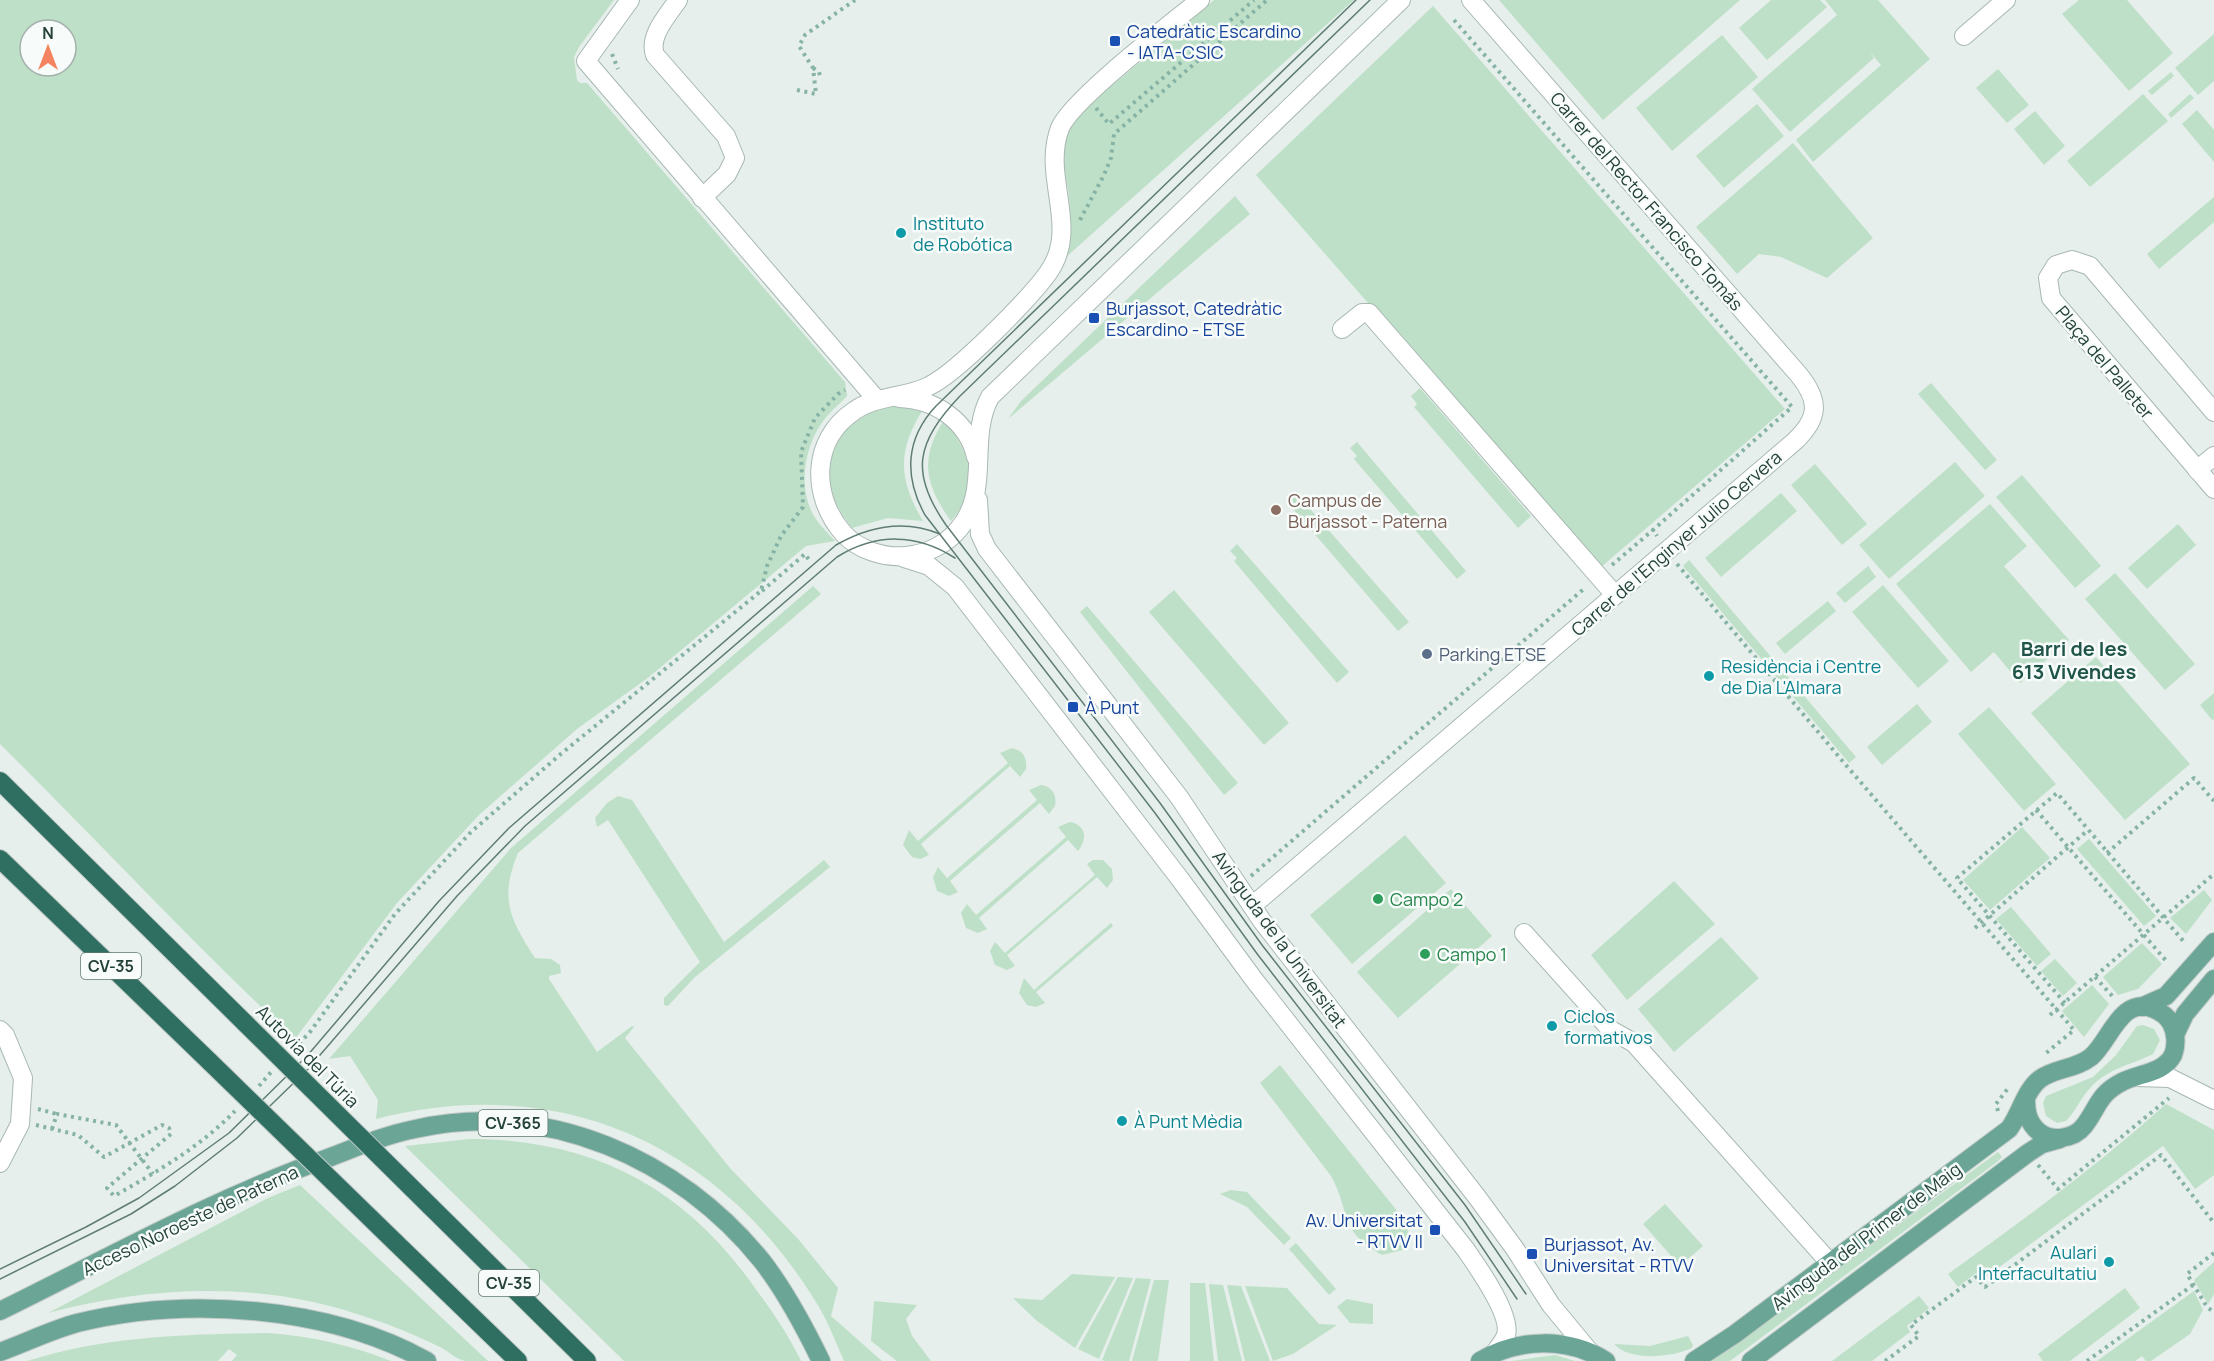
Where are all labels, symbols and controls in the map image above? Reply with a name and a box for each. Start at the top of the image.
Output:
north arrow [18,18,78,78]
place label: Catedràtic Escardino - IATA-CSIC [1127,19,1301,64]
text: N [42,22,54,44]
marker: Catedràtic Escardino - IATA-CSIC [1108,34,1122,48]
street label: Carrer del Rector Francisco Tomás [1545,87,1749,315]
place label: Instituto de Robótica [913,211,1012,256]
marker: Instituto de Robótica [894,226,908,240]
place label: Burjassot, Catedràtic Escardino - ETSE [1106,296,1282,341]
street label: Plaça del Palleter [2051,300,2160,424]
marker: Burjassot, Catedràtic Escardino - ETSE [1087,311,1101,325]
street label: Carrer de l'Enginyer Julio Cervera [1566,445,1786,641]
place label: Campus de Burjassot - Paterna [1288,488,1447,533]
marker: Campus de Burjassot - Paterna [1269,503,1283,517]
district label: Barri de les 613 Vivendes [2012,635,2136,685]
place label: Parking ETSE [1439,642,1546,666]
marker: Parking ETSE [1420,647,1434,661]
place label: Residència i Centre de Dia L'Almara [1721,654,1881,699]
marker: Residència i Centre de Dia L'Almara [1702,669,1716,683]
place label: À Punt [1085,695,1139,719]
marker: À Punt [1066,700,1080,714]
street label: Avinguda de la Universitat [1207,845,1353,1033]
place label: Campo 2 [1390,887,1463,911]
marker: Campo 2 [1371,892,1385,906]
place label: Campo 1 [1437,942,1507,966]
marker: Campo 1 [1418,947,1432,961]
road number: CV-35 [81,953,141,979]
street label: Autovia del Túria [251,999,365,1113]
place label: Ciclos formativos [1564,1004,1653,1049]
marker: Ciclos formativos [1545,1019,1559,1033]
place label: À Punt Mèdia [1134,1109,1243,1133]
road number: CV-365 [478,1110,548,1136]
marker: À Punt Mèdia [1115,1114,1129,1128]
street label: Avinguda del Primer de Maig [1766,1157,1966,1315]
street label: Acceso Noroeste de Paterna [78,1159,302,1281]
place label: Av. Universitat - RTVV II [1305,1208,1423,1253]
marker: Av. Universitat - RTVV II [1428,1223,1442,1237]
place label: Burjassot, Av. Universitat - RTVV [1544,1232,1694,1277]
place label: Aulari Interfacultatiu [1978,1240,2097,1285]
marker: Burjassot, Av. Universitat - RTVV [1525,1247,1539,1261]
marker: Aulari Interfacultatiu [2102,1255,2116,1269]
road number: CV-35 [479,1270,539,1296]

